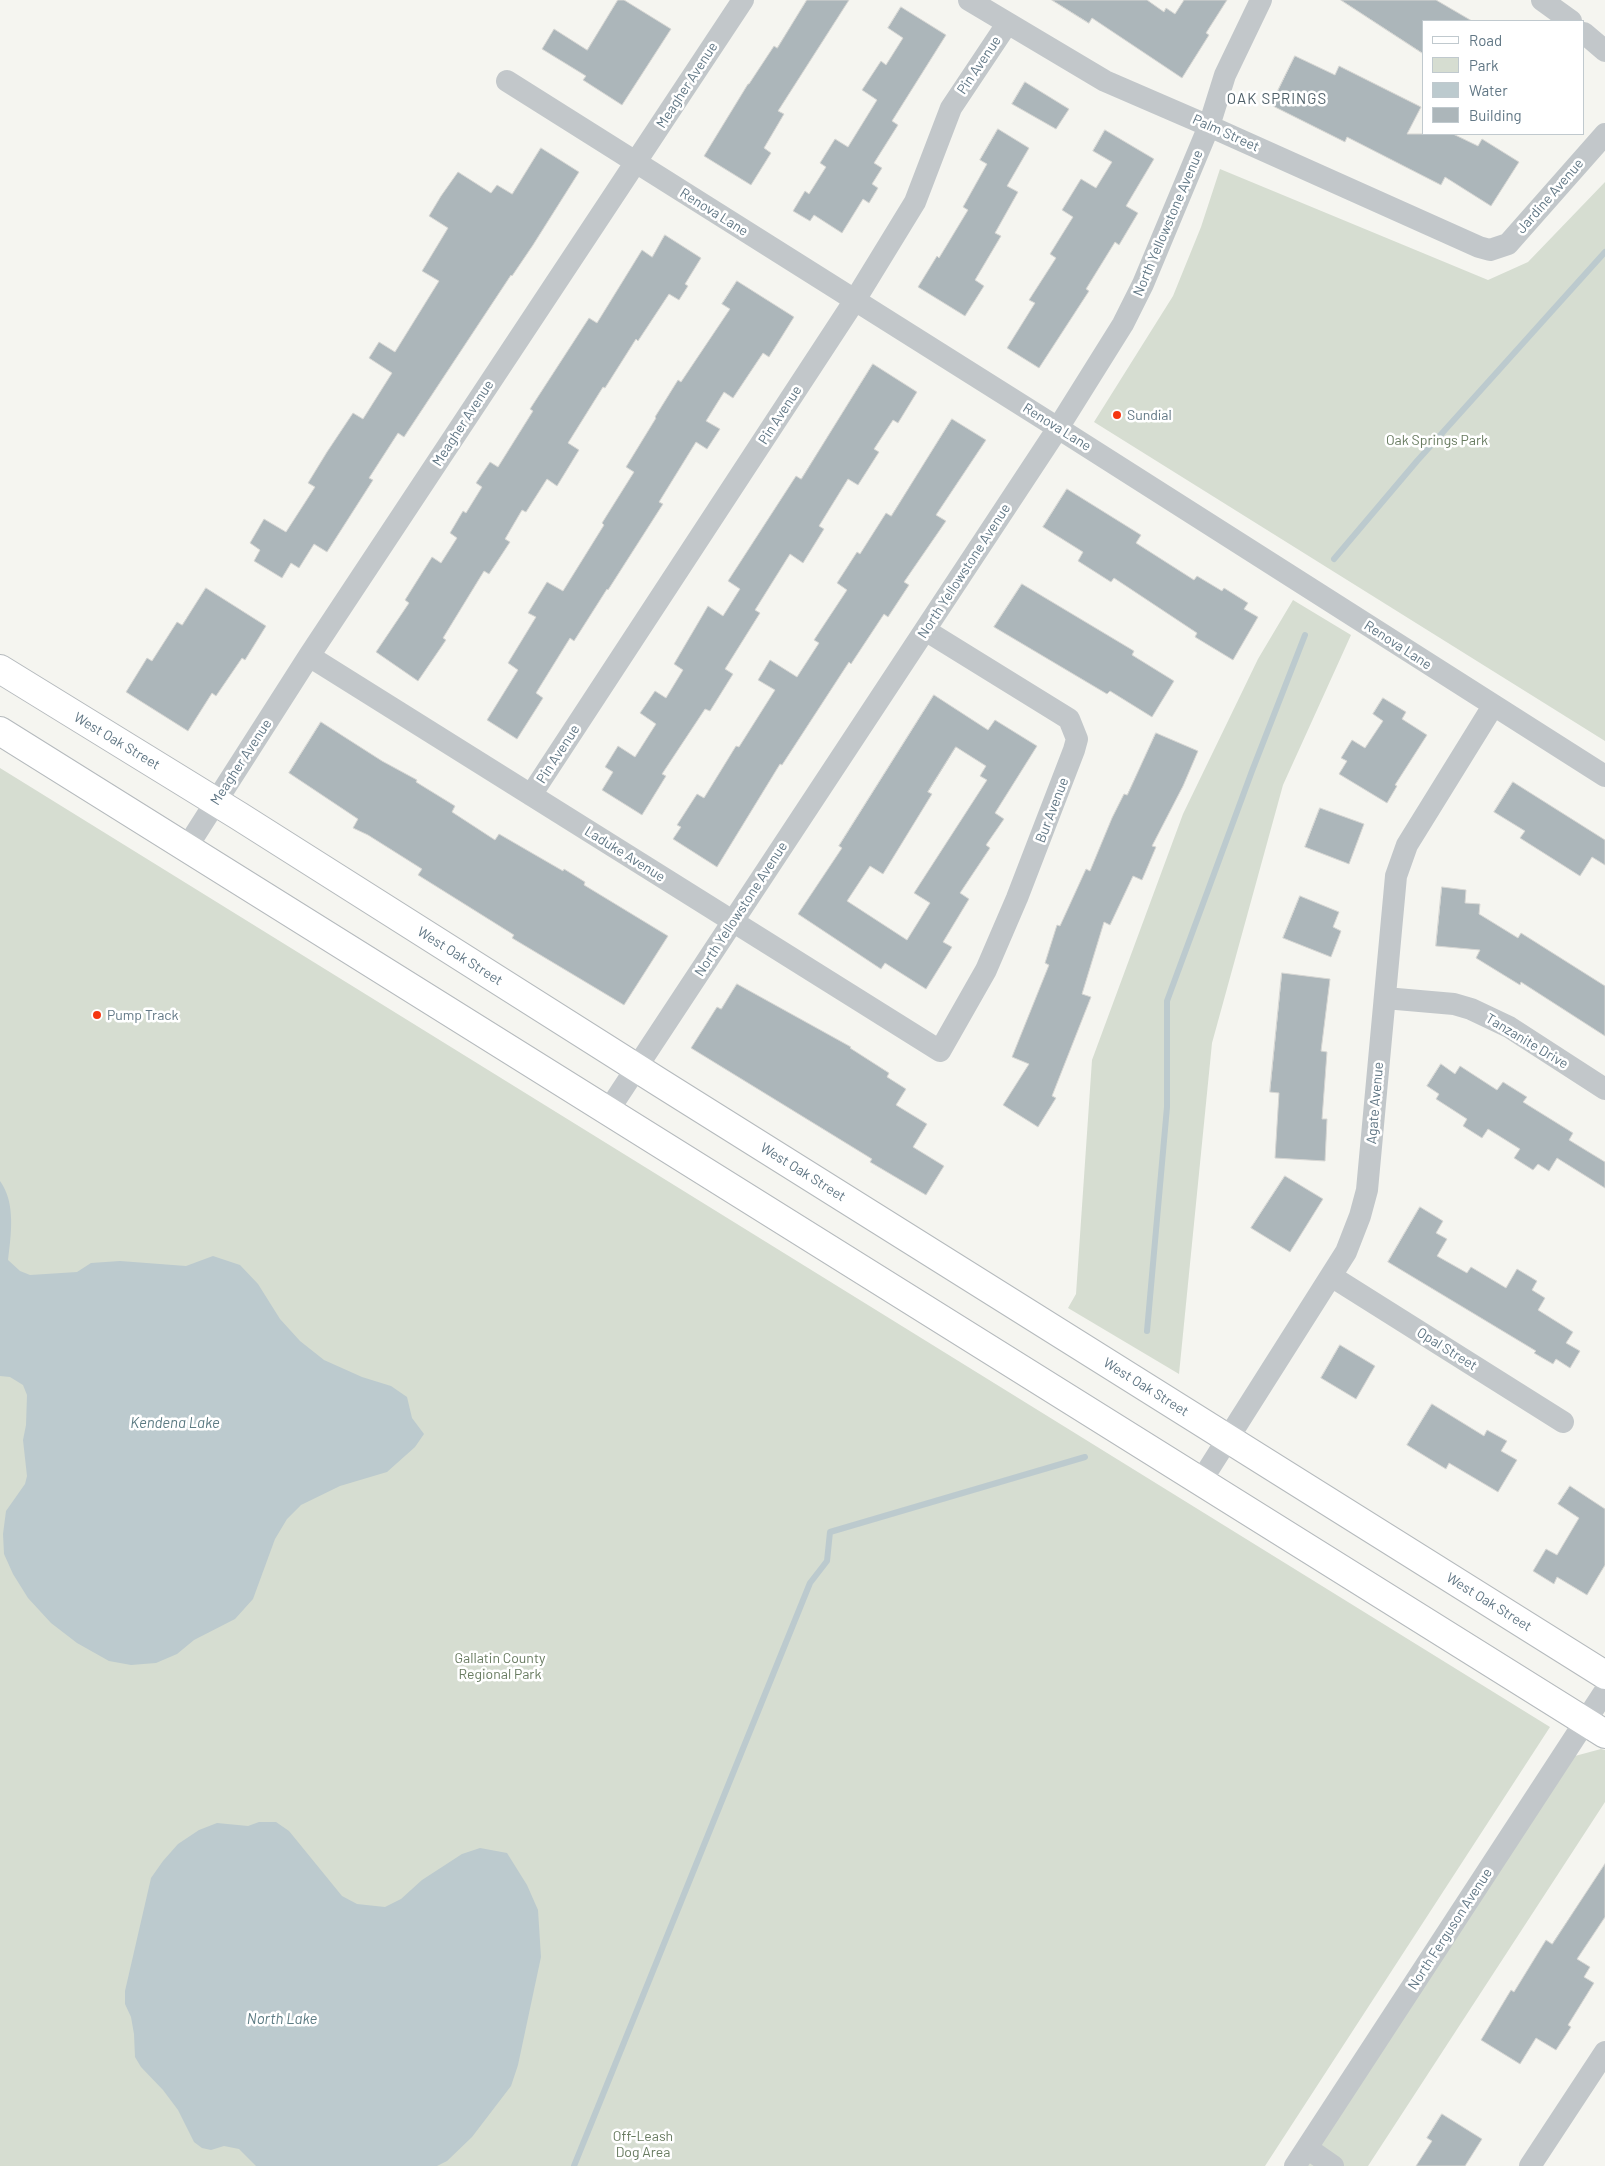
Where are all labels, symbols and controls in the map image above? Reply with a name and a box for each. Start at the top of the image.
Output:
legend [1422,20,1585,135]
text: Road [1469,31,1502,49]
street label: Pin Avenue [953,33,1005,97]
street label: Meagher Avenue [653,39,721,131]
text: Park [1469,56,1498,74]
text: Water [1469,81,1508,99]
district label: OAK SPRINGS [1225,90,1329,108]
text: Building [1469,106,1522,124]
street label: Palm Street [1190,111,1262,155]
street label: North Yellowstone Avenue [1130,147,1206,299]
street label: Jardine Avenue [1513,155,1587,237]
street label: Renova Lane [677,184,751,240]
street label: Meagher Avenue [429,377,497,469]
street label: Pin Avenue [755,382,805,448]
street label: Renova Lane [1020,399,1094,455]
place label: Sundial [1127,407,1172,423]
marker: Sundial [1111,409,1123,421]
park label: Oak Springs Park [1386,432,1488,448]
street label: North Yellowstone Avenue [914,500,1014,642]
street label: Renova Lane [1361,617,1435,673]
street label: West Oak Street [71,709,163,773]
street label: Meagher Avenue [207,716,275,808]
street label: Pin Avenue [533,721,583,787]
street label: Bur Avenue [1032,775,1072,845]
street label: Laduke Avenue [582,823,668,885]
street label: North Yellowstone Avenue [691,838,791,980]
street label: West Oak Street [414,923,506,989]
place label: Pump Track [107,1007,179,1023]
marker: Pump Track [91,1009,103,1021]
street label: Tanzanite Drive [1483,1010,1571,1072]
street label: Agate Avenue [1363,1061,1387,1145]
street label: West Oak Street [757,1139,849,1205]
street label: Opal Street [1414,1324,1480,1374]
street label: West Oak Street [1100,1354,1192,1420]
water label: Kendena Lake [130,1414,220,1432]
street label: West Oak Street [1443,1569,1535,1635]
park label: Gallatin County Regional Park [455,1650,545,1682]
street label: North Ferguson Avenue [1404,1865,1496,1993]
water label: North Lake [247,2010,317,2028]
park label: Off-Leash Dog Area [613,2128,673,2160]

